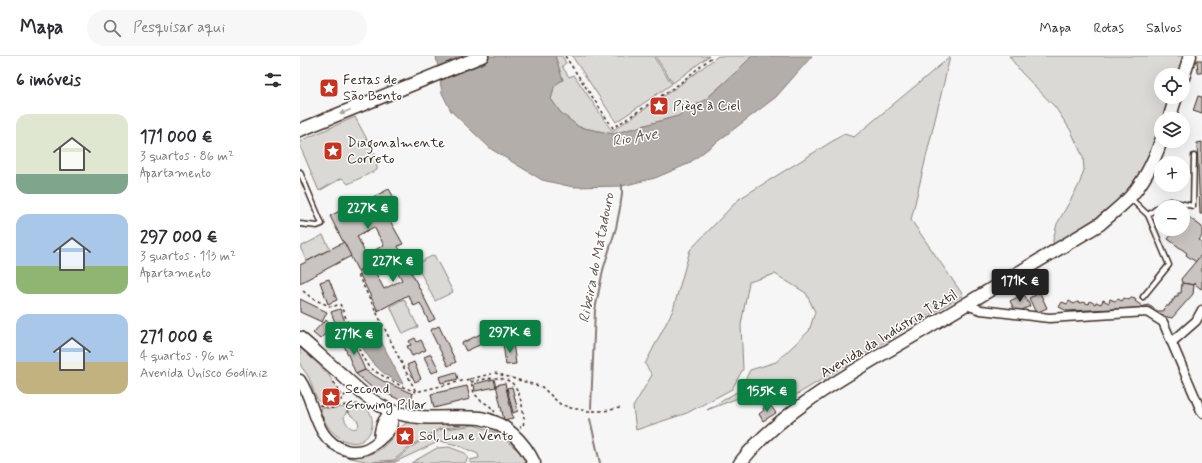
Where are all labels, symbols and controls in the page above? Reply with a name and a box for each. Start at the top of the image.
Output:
search box [87,10,367,46]
text: Mapa [20,15,63,40]
icon: search [101,17,123,39]
text: Pesquisar aqui [133,18,225,38]
text: Mapa [1040,19,1071,37]
text: Rotas [1093,19,1124,37]
text: Salvos [1146,19,1182,37]
map controls [1154,68,1190,236]
button: locate [1154,68,1190,104]
text: 6 imóveis [16,69,81,91]
icon: filters [262,69,284,91]
place label: Festas de São Bento [343,71,402,105]
place icon: Festas de São Bento [318,77,340,99]
place icon: Piège à Ciel [648,95,670,117]
place label: Piège à Ciel [673,97,740,115]
one-way arrow [339,109,351,115]
button: layers [1154,112,1190,148]
water label: Rio Ave [611,124,660,152]
text: 171 000 € [140,126,213,148]
icon: home [48,130,96,178]
place label: Diagonalmente Correto [347,134,445,168]
place icon: Diagonalmente Correto [322,140,344,162]
text: 3 quartos · 86 m² [140,148,234,165]
button: + [1154,156,1190,192]
text: Apartamento [140,165,211,182]
water label: Ribeira do Matadouro [575,190,620,325]
pin: 227K € [335,196,401,230]
text: 227K € [347,200,389,217]
button: − [1154,200,1190,236]
text: 297 000 € [140,226,218,248]
icon: home [48,230,96,278]
text: 3 quartos · 113 m² [140,248,236,265]
pin: 227K € [360,249,426,283]
text: 227K € [372,253,414,270]
text: Apartamento [140,265,211,282]
pin: 171K € [987,269,1053,303]
text: 171K € [1001,273,1039,290]
street label: Avenida da Indústria Têxtil [817,286,961,382]
pin: 297K € [477,320,543,354]
pin: 271K € [321,322,387,356]
text: 297K € [489,324,531,341]
text: 271 000 € [140,326,213,348]
text: 271K € [334,326,374,343]
icon: home [48,330,96,378]
text: 4 quartos · 96 m² [140,348,234,365]
text: Avenida Unisco Godiniz [140,365,268,382]
pin: 155K € [734,379,800,413]
place label: Second Growing Pillar [345,380,427,415]
text: 155K € [746,383,788,400]
place icon: Second Growing Pillar [320,386,342,408]
place icon: Sol, Lua e Vento [394,425,416,447]
place label: Sol, Lua e Vento [419,427,513,445]

